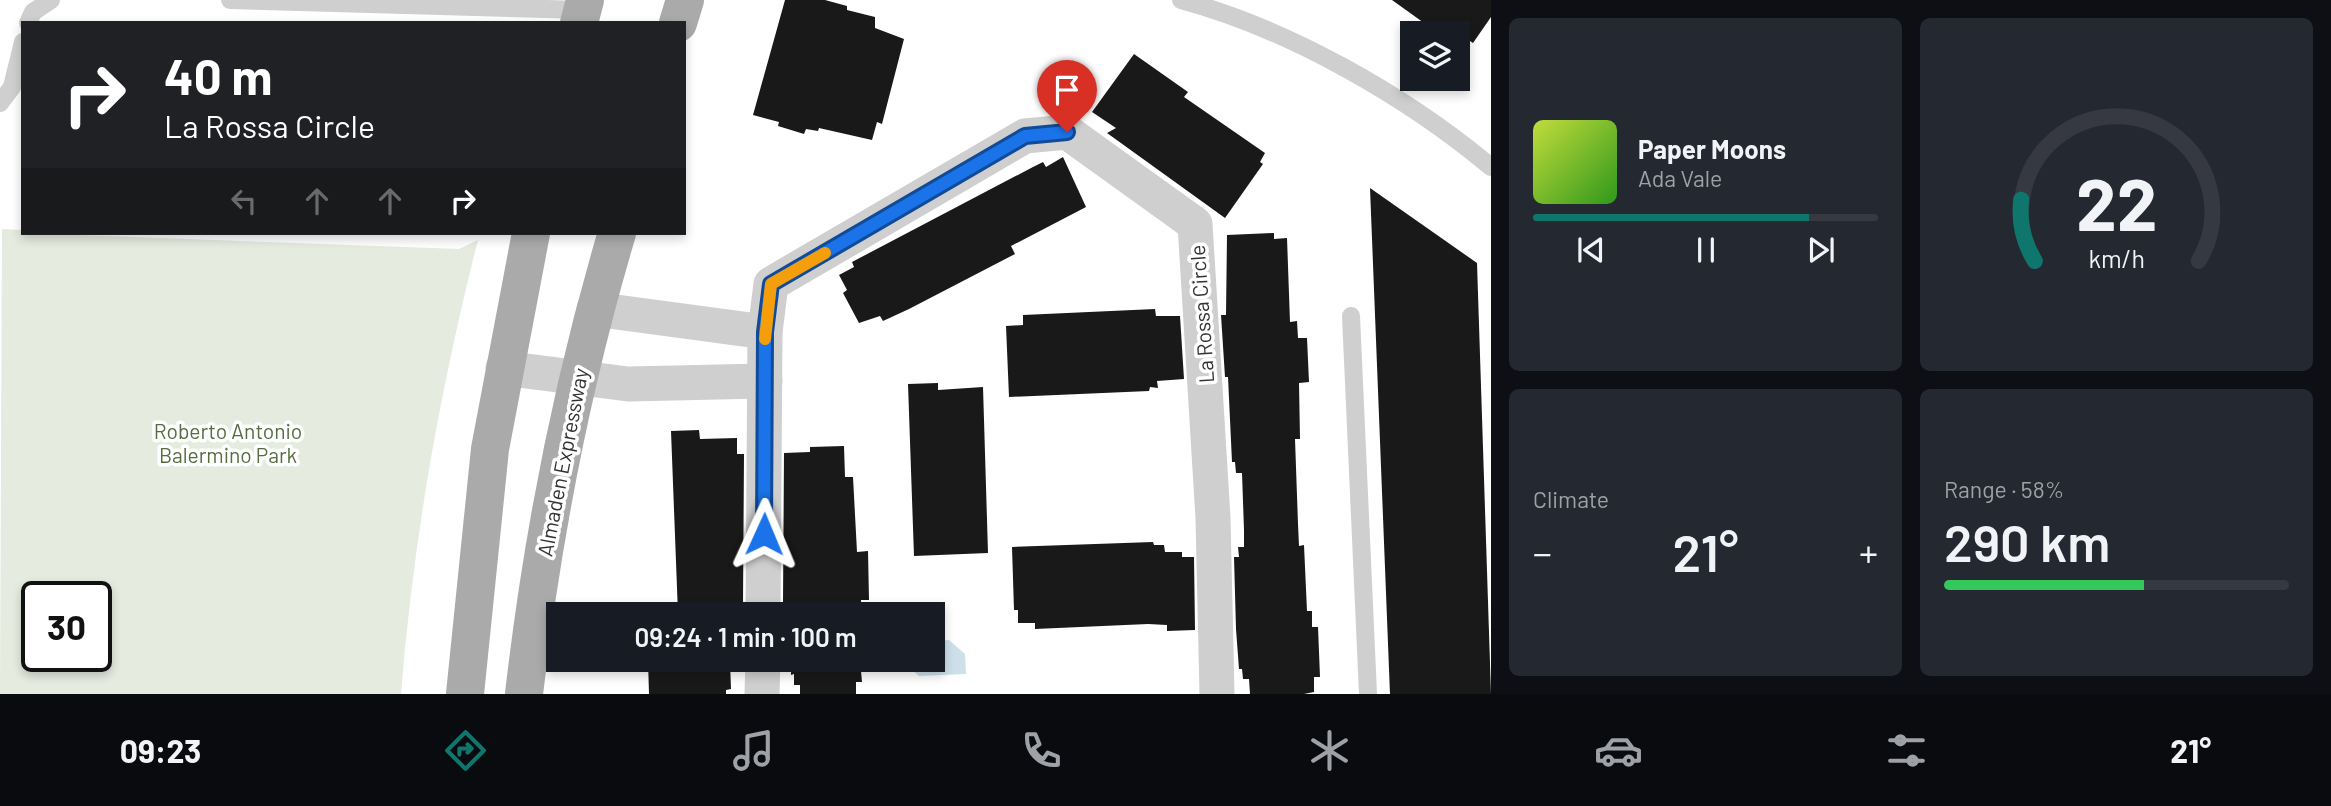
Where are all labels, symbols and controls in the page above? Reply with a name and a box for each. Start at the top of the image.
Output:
map controls [1400,21,1470,91]
button: layers [1400,21,1470,91]
text: 40 m [164,46,272,105]
icon: right [49,49,140,140]
pin [1037,60,1097,132]
icon: arrive [1048,71,1086,109]
text: La Rossa Circle [164,106,375,144]
text: Paper Moons [1638,133,1786,164]
text: 22 [2076,158,2157,246]
text: Ada Vale [1638,164,1722,192]
icon: left [225,182,263,220]
icon: ahead [298,182,336,220]
icon: ahead [371,182,409,220]
icon: right [444,182,482,220]
icon: previous [1572,231,1610,269]
icon: pause [1687,231,1725,269]
icon: next [1802,231,1840,269]
text: km/h [2088,243,2145,273]
street label: La Rossa Circle [1184,244,1218,384]
street label: Almaden Expressway [531,365,593,558]
park label: Roberto Antonio Balermino Park [154,418,302,467]
text: Range · 58% [1944,475,2064,503]
text: Climate [1533,485,1609,513]
position arrow [727,497,801,571]
text: 290 km [1944,510,2110,572]
text: 21° [1672,520,1739,582]
text: − [1533,529,1552,575]
text: + [1859,529,1878,575]
speed limit sign: 30 [21,581,112,672]
text: 09:24 · 1 min · 100 m [635,621,856,652]
icon: directions [441,726,490,775]
icon: music [729,726,778,775]
icon: phone [1017,726,1066,775]
icon: climate [1305,726,1354,775]
icon: car [1594,726,1643,775]
icon: filters [1882,726,1931,775]
text: 09:23 [120,731,201,769]
text: 21° [2170,731,2211,769]

